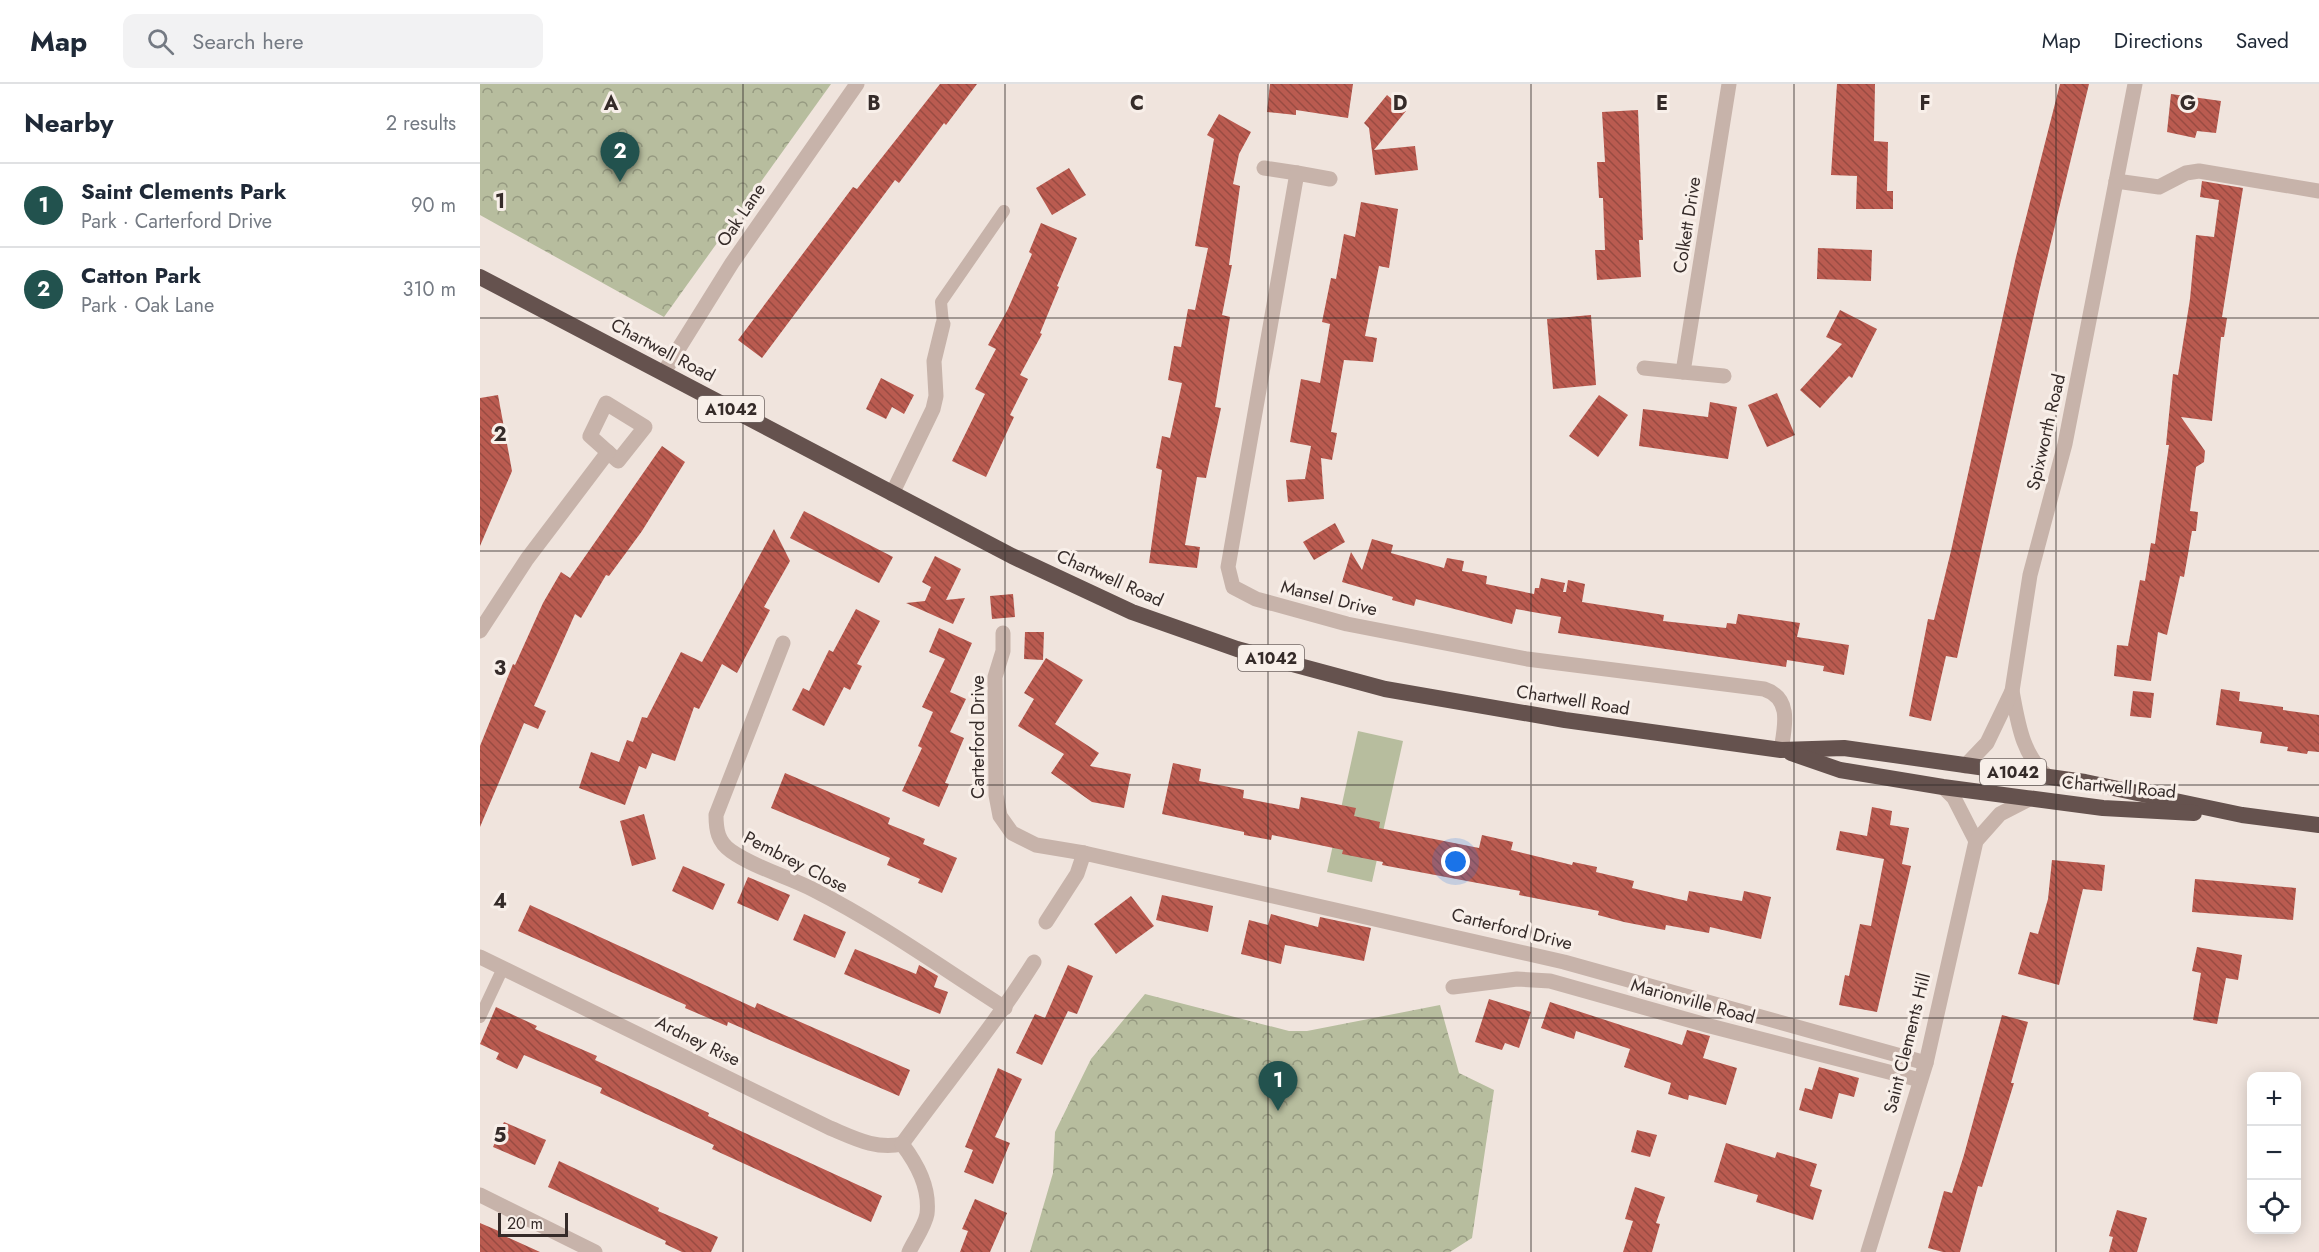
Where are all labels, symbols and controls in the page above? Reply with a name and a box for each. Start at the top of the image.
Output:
search box [123,14,543,68]
text: Map [30,21,87,62]
icon: search [144,25,177,58]
text: Search here [192,25,304,57]
text: Map [2042,26,2081,56]
text: Directions [2114,26,2203,56]
text: Saved [2236,26,2289,56]
text: A [603,89,619,118]
text: B [867,89,881,118]
text: C [1130,89,1144,118]
text: D [1393,89,1407,118]
text: E [1656,89,1668,118]
text: F [1919,89,1931,118]
text: G [2180,89,2196,118]
text: Nearby [24,104,113,142]
text: 2 results [386,109,456,138]
pin: 2 [600,132,640,182]
text: Saint Clements Park [81,175,286,207]
street label: Colkett Drive [1667,175,1707,275]
street label: Oak Lane [710,178,772,252]
text: 1 [495,187,505,216]
text: 1 [38,191,49,220]
text: 90 m [411,191,456,220]
text: Park · Carterford Drive [81,207,272,236]
text: Catton Park [81,259,201,291]
text: 2 [37,275,50,304]
text: 310 m [402,275,456,304]
text: Park · Oak Lane [81,291,214,320]
street label: Chartwell Road [606,312,720,388]
street label: Spixworth Road [2020,371,2072,493]
road number: A1042 [698,396,764,422]
text: 2 [493,420,507,449]
street label: Chartwell Road [1052,543,1168,613]
street label: Mansel Drive [1278,573,1380,623]
road number: A1042 [1238,645,1304,671]
text: 3 [494,654,506,683]
street label: Carterford Drive [965,675,991,799]
street label: Chartwell Road [1514,678,1632,722]
road number: A1042 [1980,759,2046,785]
street label: Chartwell Road [2061,769,2177,805]
street label: Pembrey Close [739,825,853,899]
your location [1441,847,1470,876]
text: 4 [493,887,507,916]
street label: Carterford Drive [1449,901,1575,957]
street label: Saint Clements Hill [1877,970,1937,1116]
street label: Marionville Road [1628,972,1758,1030]
street label: Ardney Rise [651,1009,745,1073]
pin: 1 [1258,1062,1298,1111]
map controls [2247,1072,2301,1234]
button: + [2247,1072,2301,1126]
text: 5 [494,1121,507,1150]
button: − [2247,1126,2301,1180]
button: locate [2247,1180,2301,1234]
scale bar [498,1210,568,1238]
text: 20 m [507,1212,543,1235]

